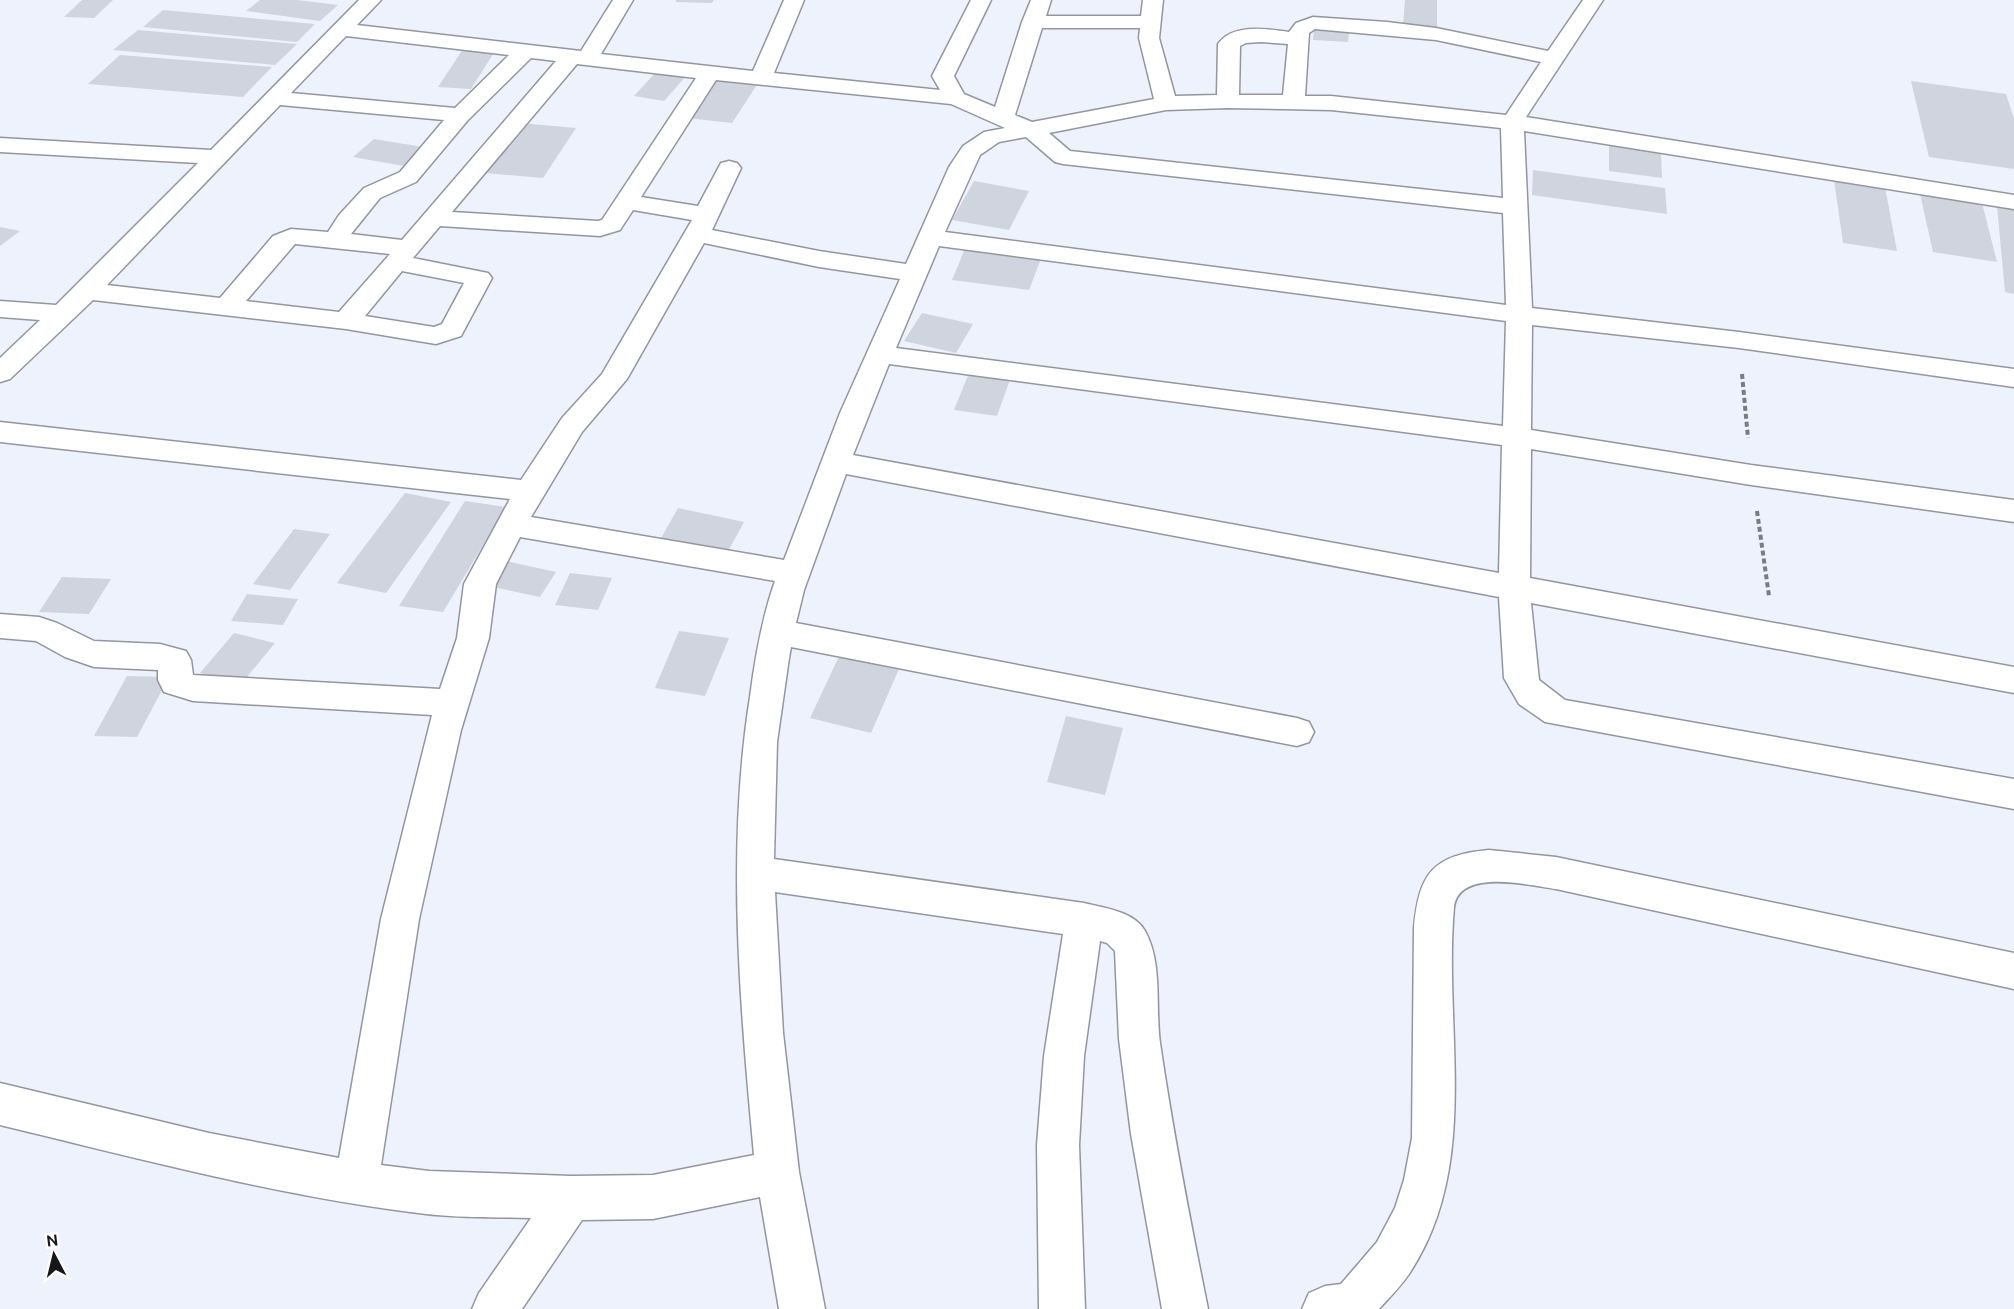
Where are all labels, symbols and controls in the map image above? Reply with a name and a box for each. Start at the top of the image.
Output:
north arrow [24,1225,84,1285]
text: N [45,1230,59,1250]

